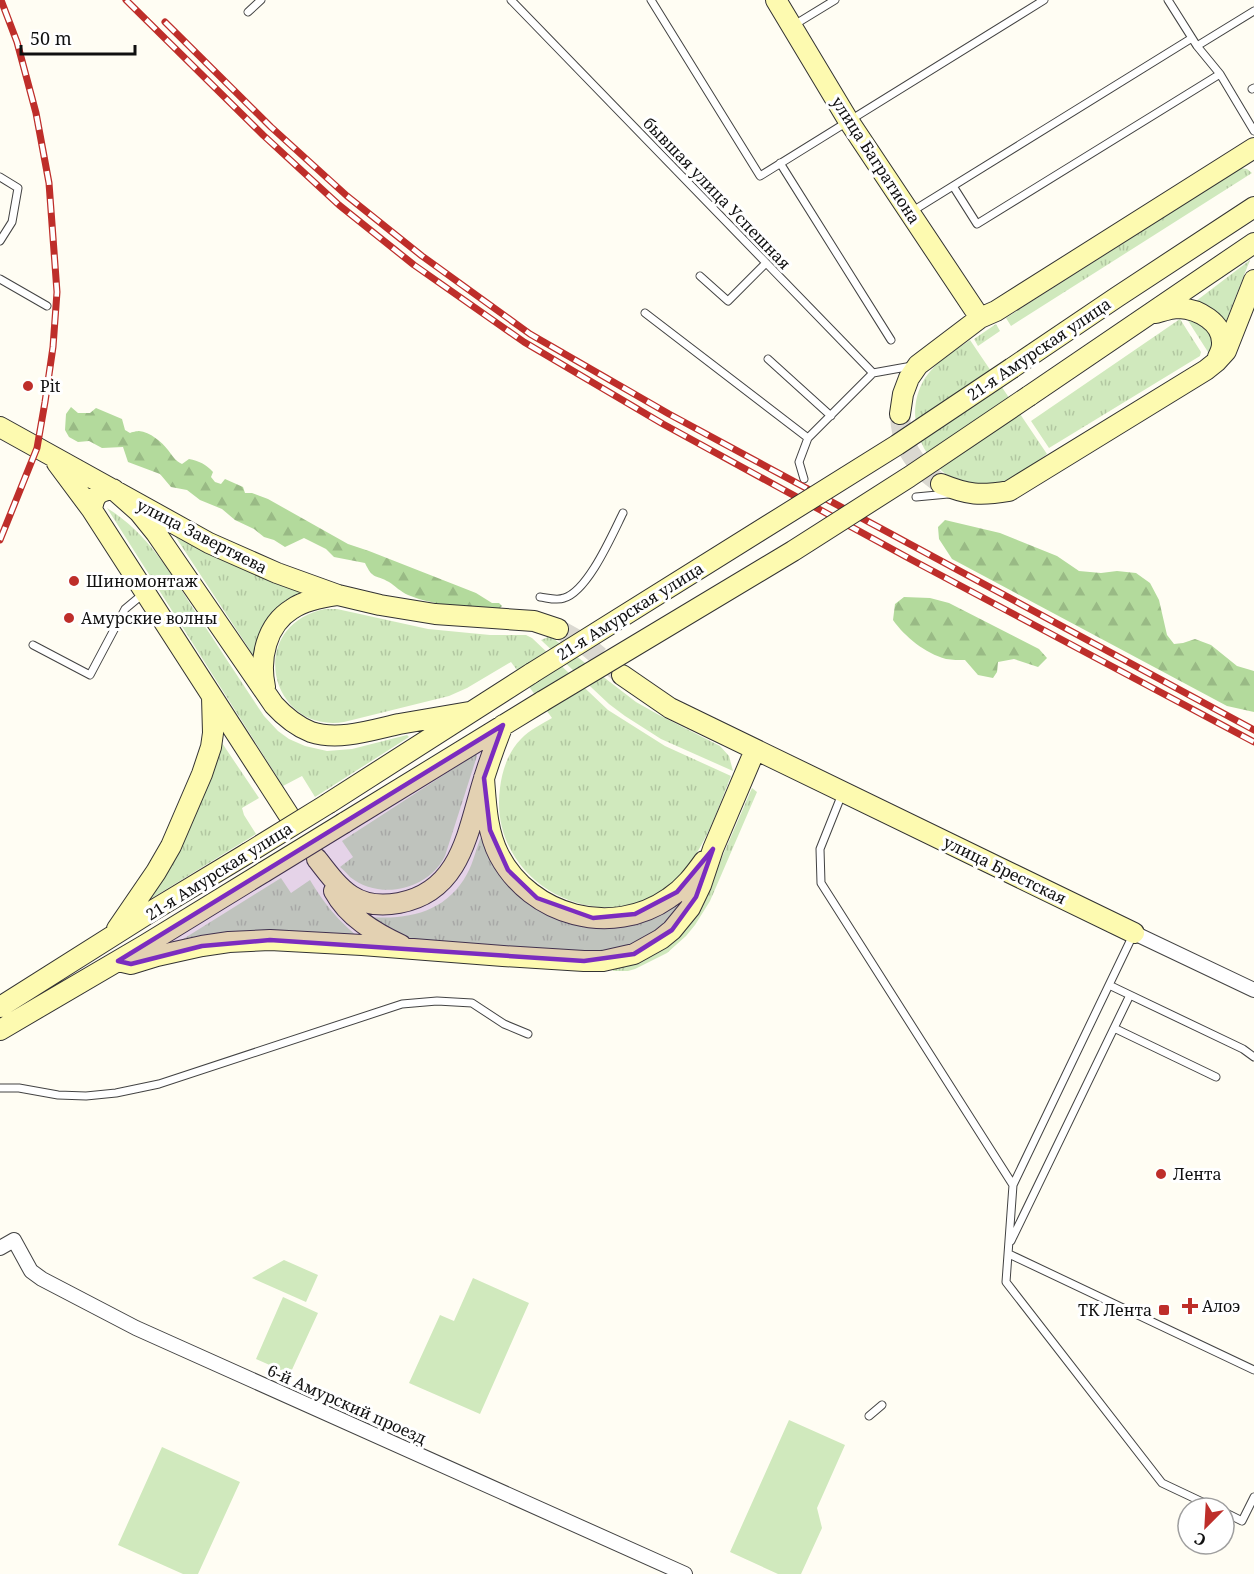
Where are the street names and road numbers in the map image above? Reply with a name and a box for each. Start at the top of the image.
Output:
street label: улица Багратиона [826,92,926,228]
street label: бывшая улица Успешная [638,112,796,274]
street label: 21-я Амурская улица [963,293,1115,405]
street label: улица Завертяева [133,494,271,578]
street label: 21-я Амурская улица [552,557,708,665]
street label: 21-я Амурская улица [141,817,297,925]
street label: улица Брестская [940,831,1070,909]
street label: 6-й Амурский проезд [264,1359,430,1449]

